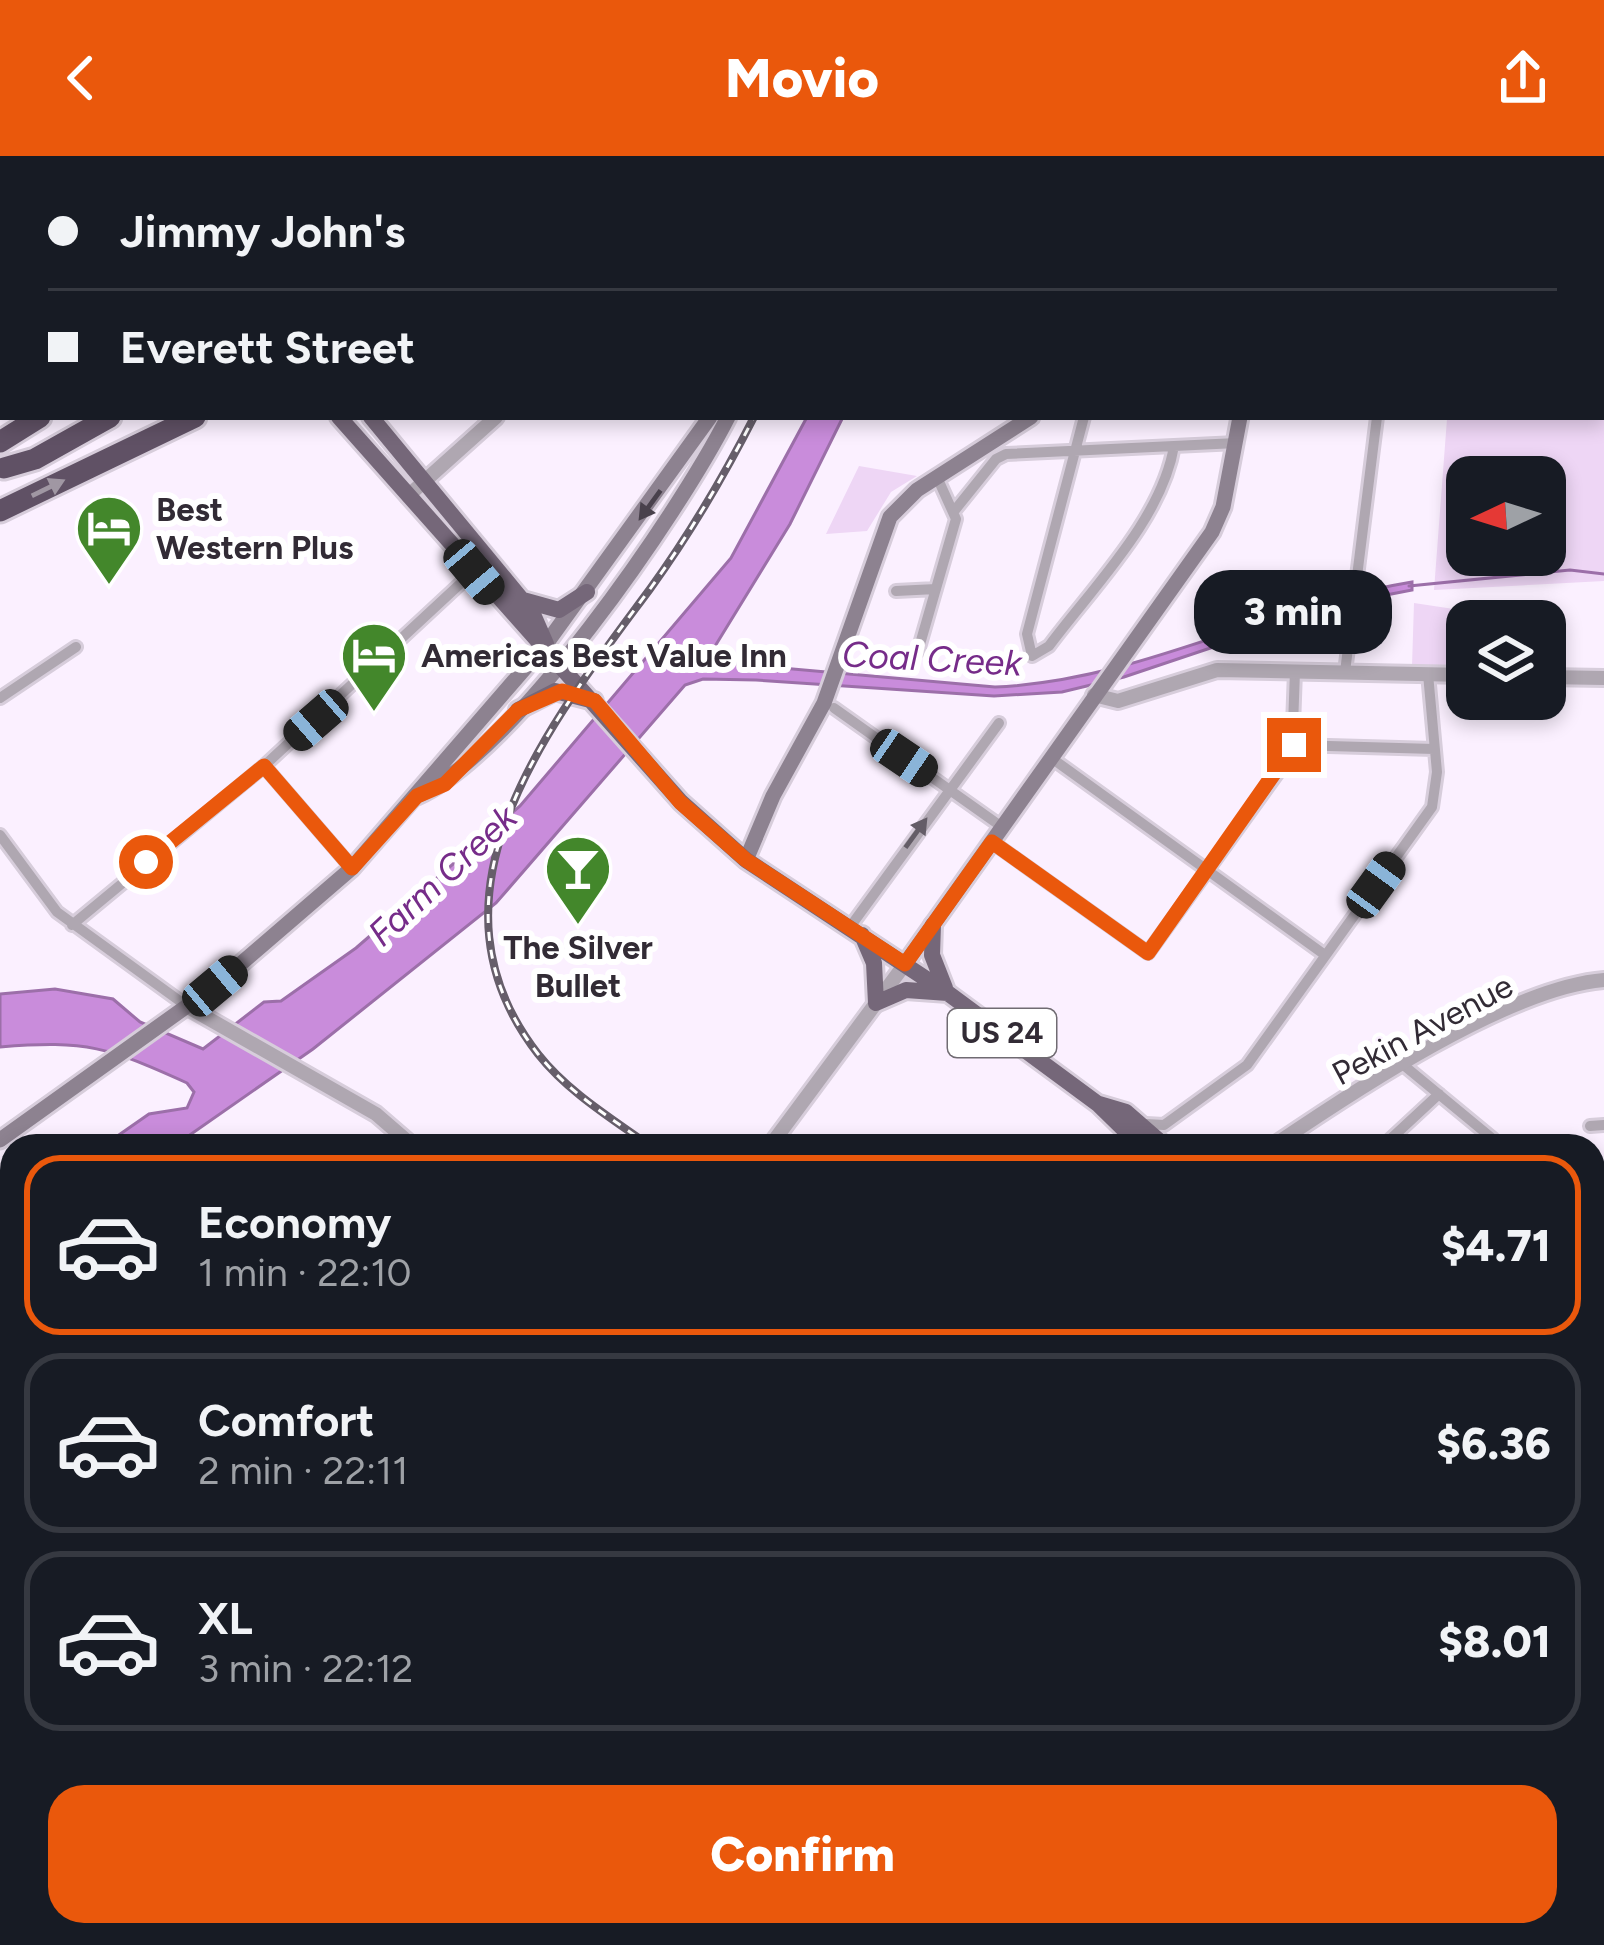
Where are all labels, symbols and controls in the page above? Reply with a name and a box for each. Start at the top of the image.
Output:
icon: back [48,45,114,111]
icon: share [1490,45,1556,111]
text: Movio [725,46,879,111]
text: Jimmy John's [120,204,405,258]
text: Everett Street [120,320,415,374]
north arrow [1446,456,1566,576]
map controls [1446,456,1566,720]
one-way arrow [30,478,65,498]
one-way arrow [638,489,662,521]
place label: Best Western Plus [156,490,353,567]
hotel icon: Best Western Plus [74,493,144,587]
car [437,533,511,611]
callout: 3 min [1195,571,1393,655]
text: 3 min [1244,588,1342,635]
button: layers [1446,600,1566,720]
hotel icon: Americas Best Value Inn [339,620,409,714]
water label: Coal Creek [841,632,1025,685]
place label: Americas Best Value Inn [421,636,787,675]
car [277,683,355,757]
route end [1267,718,1321,772]
car [864,723,944,793]
water label: Farm Creek [359,795,527,955]
one-way arrow [903,818,927,850]
bar icon: The Silver Bullet [543,833,613,927]
route start [119,835,173,889]
car [1340,845,1412,925]
place label: The Silver Bullet [503,928,653,1005]
car [176,949,254,1023]
street label: Pekin Avenue [1325,966,1519,1093]
road number: US 24 [948,1009,1056,1057]
icon: car [54,1191,162,1299]
text: Economy [198,1195,391,1249]
text: $4.71 [1441,1218,1551,1272]
text: 1 min · 22:10 [198,1249,412,1296]
icon: car [54,1389,162,1497]
text: Comfort [198,1393,374,1447]
text: $6.36 [1436,1416,1551,1470]
text: 2 min · 22:11 [198,1447,408,1494]
icon: car [54,1587,162,1695]
text: XL [198,1591,253,1645]
text: $8.01 [1438,1614,1551,1668]
text: 3 min · 22:12 [198,1645,413,1692]
button: Confirm [48,1785,1557,1923]

